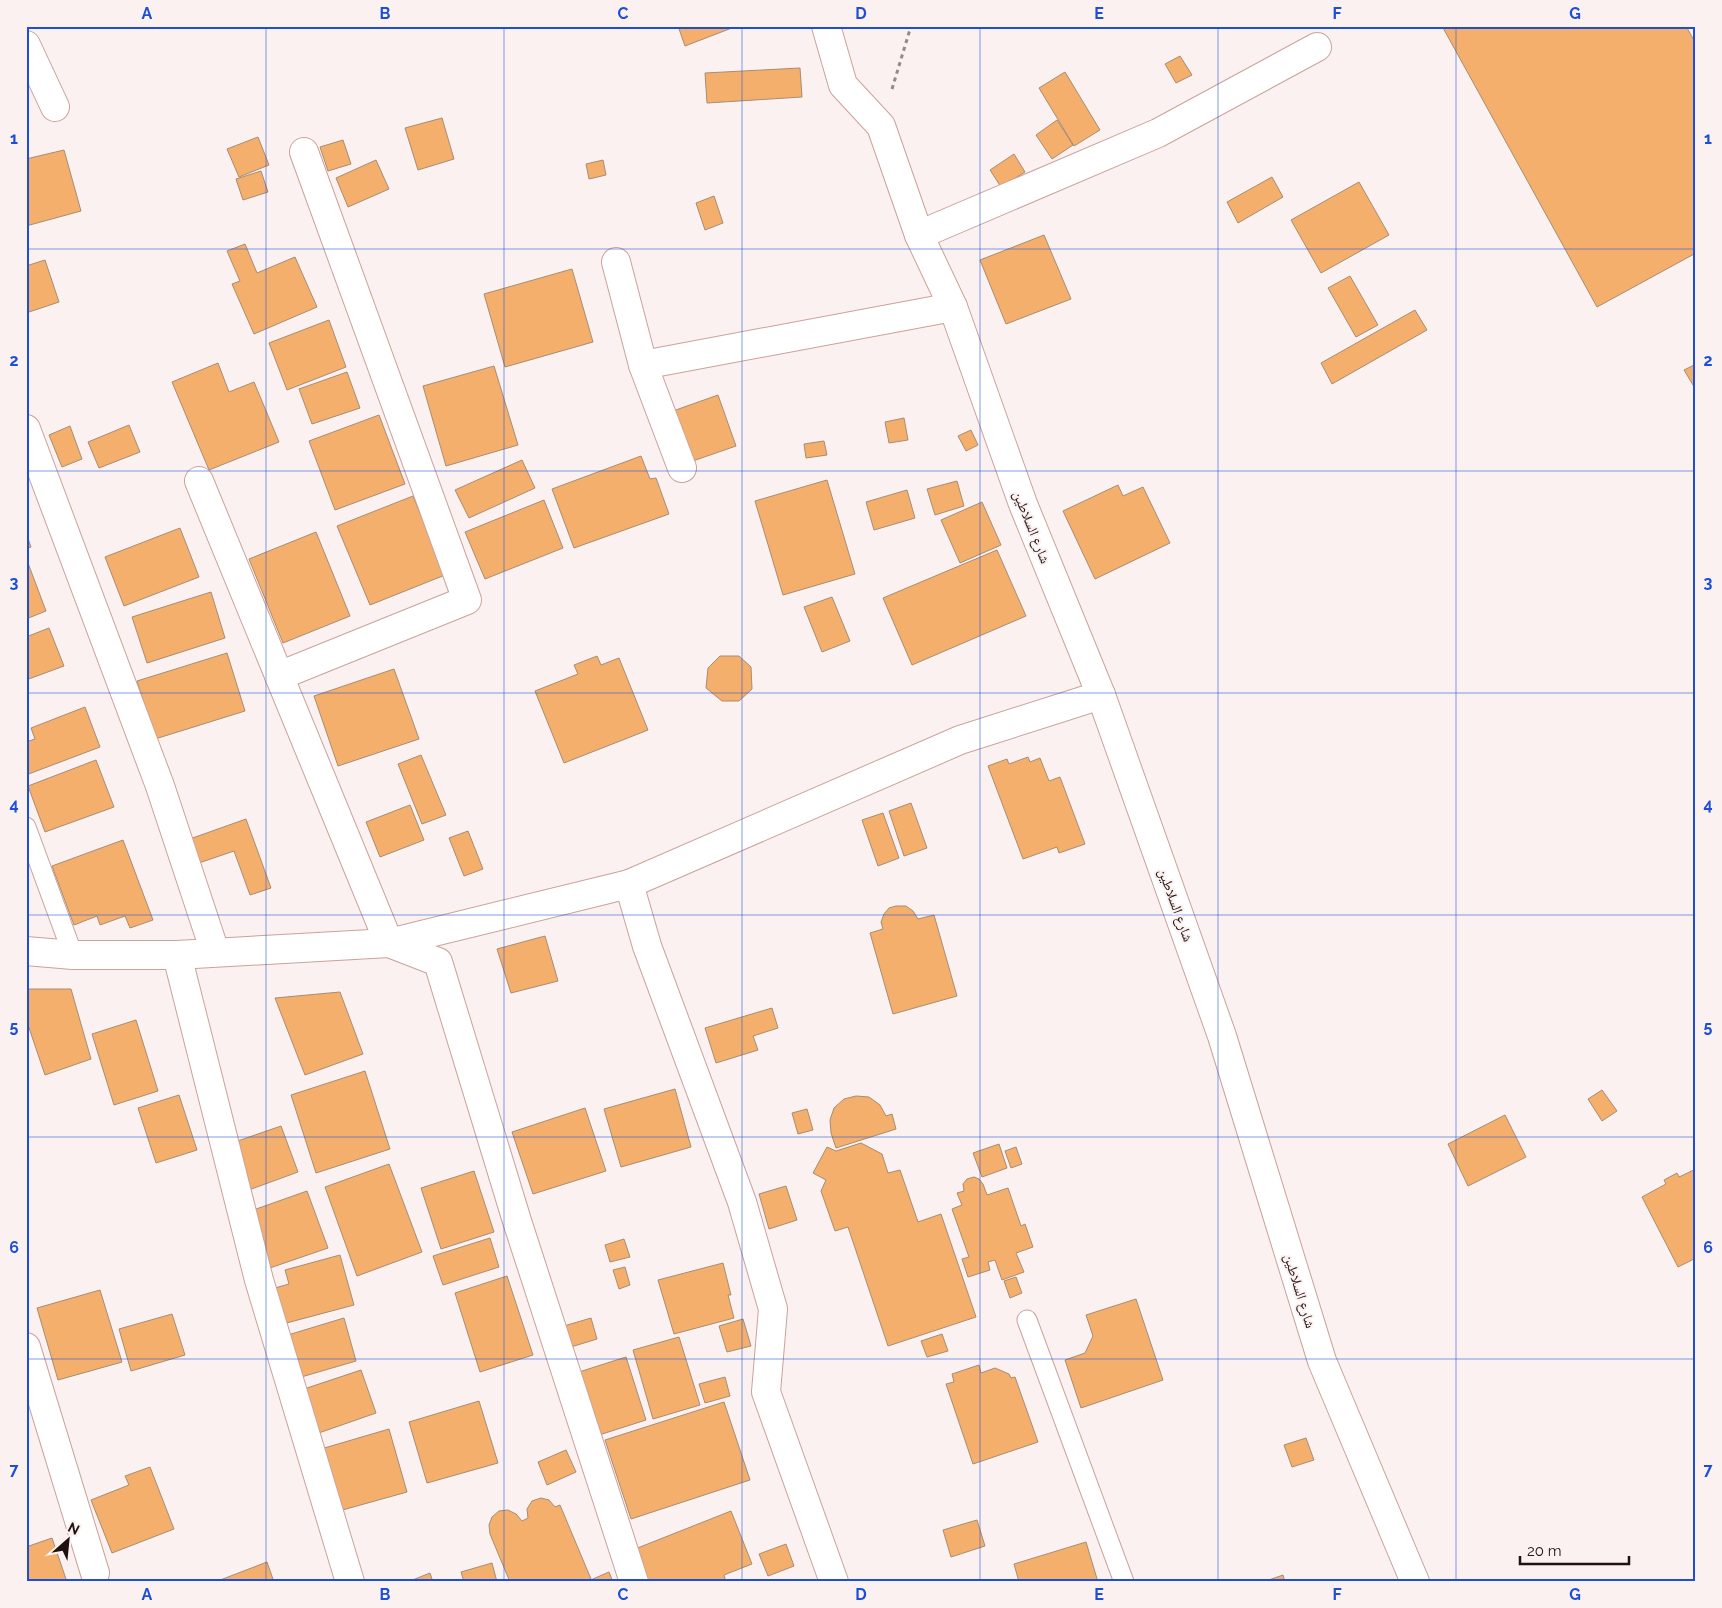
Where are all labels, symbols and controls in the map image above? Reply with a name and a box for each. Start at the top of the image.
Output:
text: A [142,4,153,23]
text: B [380,4,391,23]
text: C [618,4,629,23]
text: D [855,4,867,23]
text: E [1094,4,1104,23]
text: F [1332,4,1342,23]
text: G [1569,4,1581,23]
text: 1 [10,129,18,148]
text: 1 [1704,129,1712,148]
text: 2 [9,351,19,370]
text: 2 [1703,351,1713,370]
street label: شارع السلاطين [1008,488,1054,566]
text: 3 [10,573,19,592]
text: 3 [1704,573,1713,592]
text: 4 [9,795,19,814]
text: 4 [1703,795,1713,814]
street label: شارع السلاطين [1153,866,1197,944]
text: 5 [10,1017,19,1036]
text: 5 [1704,1017,1713,1036]
text: 6 [9,1238,19,1257]
text: 6 [1703,1238,1713,1257]
street label: شارع السلاطين [1279,1252,1319,1331]
text: 7 [10,1460,19,1479]
text: 7 [1704,1460,1713,1479]
north arrow [42,1516,92,1566]
text: N [66,1519,82,1538]
scale bar [1520,1533,1628,1565]
text: 20 m [1527,1542,1562,1560]
text: A [142,1585,153,1604]
text: B [380,1585,391,1604]
text: C [618,1585,629,1604]
text: D [855,1585,867,1604]
text: E [1094,1585,1104,1604]
text: F [1332,1585,1342,1604]
text: G [1569,1585,1581,1604]

